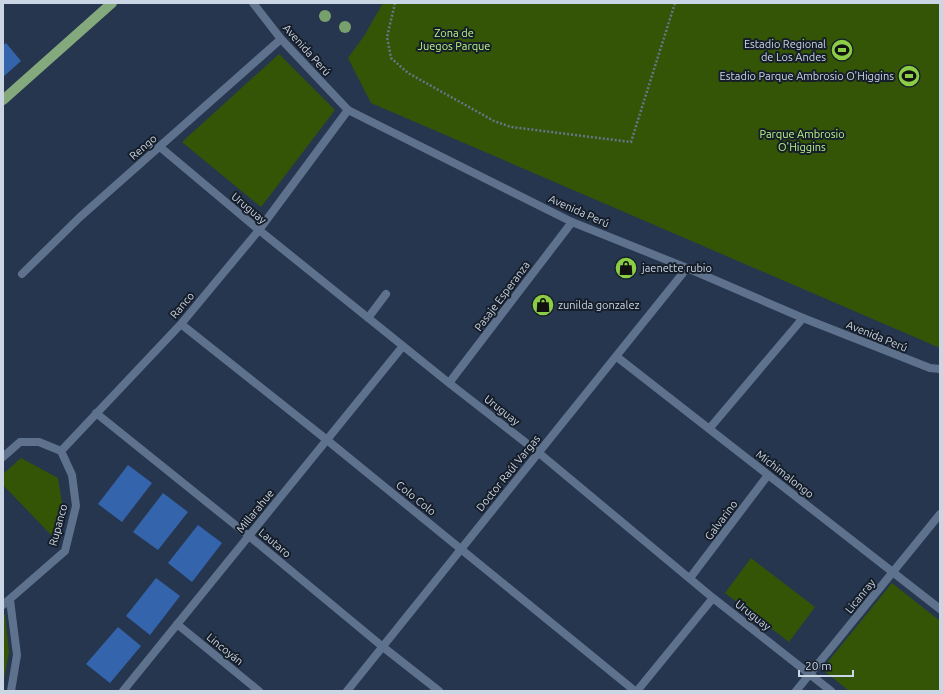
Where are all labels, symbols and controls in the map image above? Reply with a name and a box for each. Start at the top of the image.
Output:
street label: Avenida Perú [281,22,333,78]
park label: Zona de Juegos Parque [418,27,490,52]
sports icon: Estadio Regional de Los Andes [829,37,855,63]
place label: Estadio Regional de Los Andes [744,38,826,63]
sports icon: Estadio Parque Ambrosio O'Higgins [896,63,922,89]
place label: Estadio Parque Ambrosio O'Higgins [720,70,894,82]
park label: Parque Ambrosio O'Higgins [759,128,845,153]
street label: Rengo [127,132,159,162]
street label: Uruguay [229,190,269,226]
street label: Avenida Perú [547,192,611,230]
shop icon: jaenette rubio [613,255,639,281]
street label: Pasaje Esperanza [472,259,532,333]
place label: jaenette rubio [641,262,712,274]
street label: Ranco [168,290,196,320]
shop icon: zunilda gonzalez [530,292,556,318]
place label: zunilda gonzalez [558,299,640,311]
street label: Avenida Perú [845,318,909,354]
street label: Uruguay [482,392,523,428]
street label: Doctor Raúl Vargas [474,432,542,513]
street label: Michimalongo [754,448,816,500]
street label: Colo Colo [394,478,438,518]
street label: Millarahue [234,487,276,535]
street label: Galvarino [702,498,740,542]
street label: Rupanco [47,503,69,547]
street label: Lautaro [257,526,293,560]
street label: Licanray [843,576,878,615]
street label: Uruguay [733,597,774,633]
street label: Lincoyán [204,631,246,667]
scale bar [799,652,853,678]
text: 20 m [805,659,832,672]

